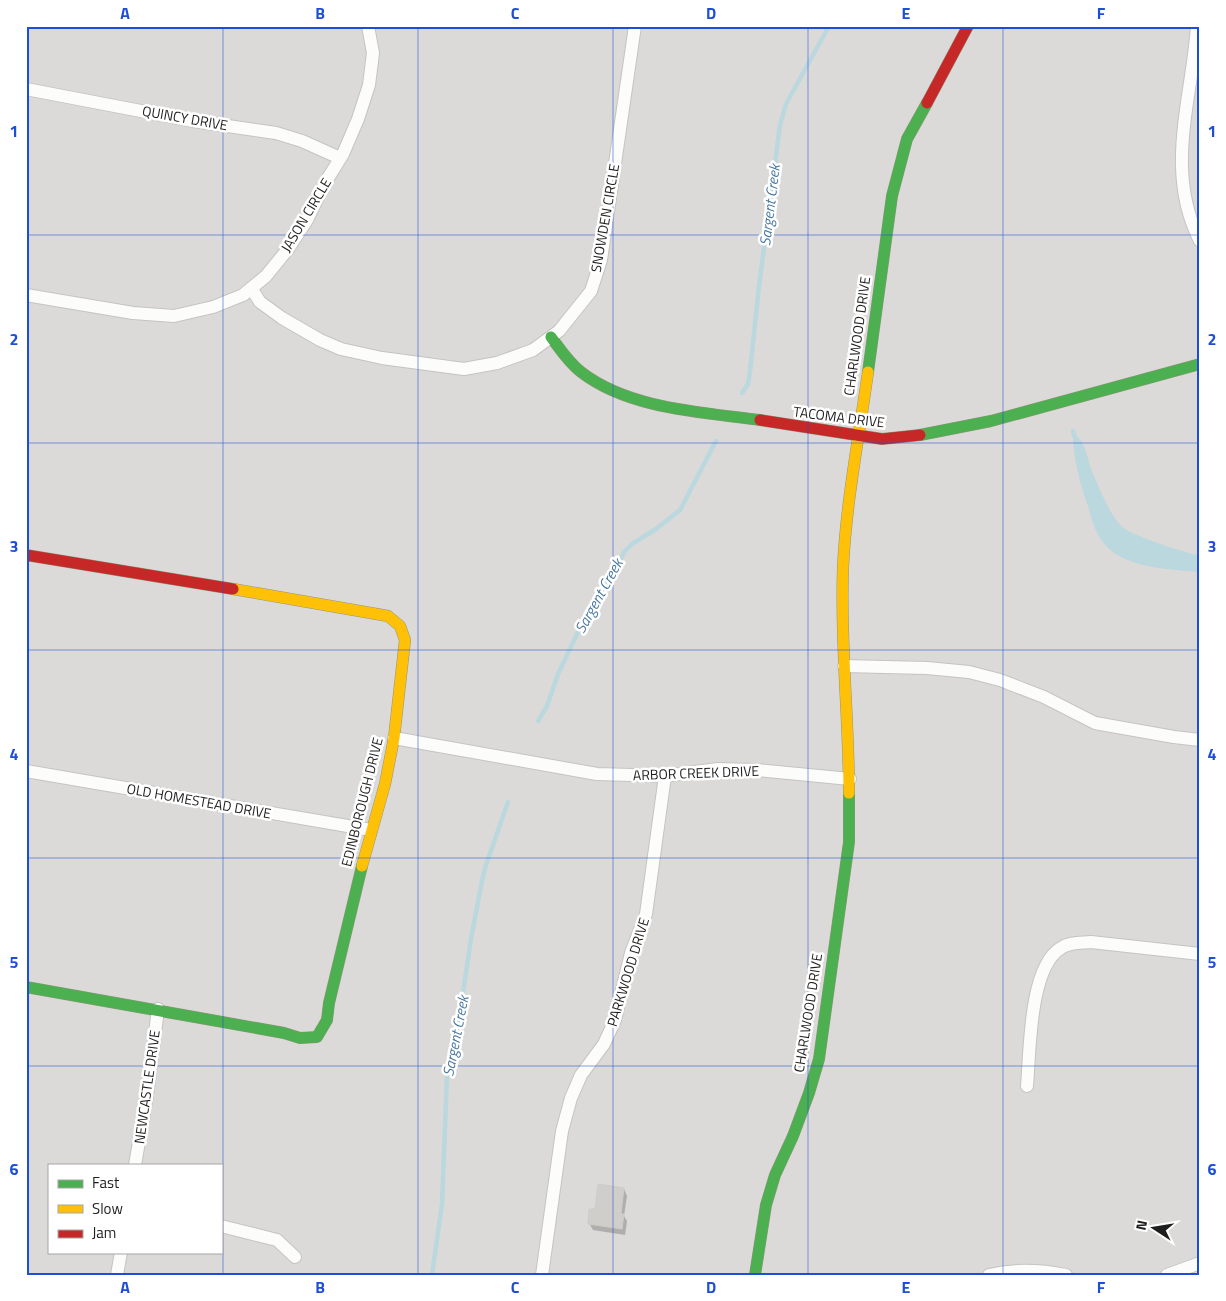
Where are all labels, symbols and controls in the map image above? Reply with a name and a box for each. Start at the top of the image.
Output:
text: A [120,1,130,25]
text: B [315,1,325,25]
text: C [511,1,520,25]
text: D [706,1,716,25]
text: E [902,1,911,25]
text: F [1097,1,1106,25]
street label: QUINCY DRIVE [141,100,230,135]
text: 1 [10,119,18,143]
text: 1 [1208,119,1216,143]
water label: Sargent Creek [753,161,786,247]
street label: SNOWDEN CIRCLE [585,162,624,274]
street label: JASON CIRCLE [275,173,336,256]
street label: CHARLWOOD DRIVE [838,275,875,397]
text: 2 [10,327,18,351]
text: 2 [1208,327,1216,351]
street label: TACOMA DRIVE [792,400,886,433]
text: 3 [10,534,18,558]
text: 3 [1208,534,1216,558]
water label: Sargent Creek [569,552,630,637]
street label: EDINBOROUGH DRIVE [335,735,388,869]
text: 4 [10,742,19,766]
text: 4 [1208,742,1217,766]
street label: ARBOR CREEK DRIVE [633,760,760,785]
street label: OLD HOMESTEAD DRIVE [125,777,273,824]
street label: PARKWOOD DRIVE [601,915,654,1029]
text: 5 [10,950,19,974]
text: 5 [1208,950,1217,974]
street label: CHARLWOOD DRIVE [788,952,827,1074]
water label: Sargent Creek [436,991,475,1078]
street label: NEWCASTLE DRIVE [128,1028,165,1145]
text: 6 [10,1157,19,1181]
text: 6 [1208,1157,1217,1181]
legend [48,1164,222,1254]
text: Fast [92,1171,120,1194]
text: Slow [92,1197,123,1220]
north arrow [1128,1204,1178,1254]
text: N [1130,1218,1152,1232]
text: Jam [92,1221,116,1244]
text: A [120,1275,130,1299]
text: B [315,1275,325,1299]
text: C [511,1275,520,1299]
text: D [706,1275,716,1299]
text: E [902,1275,911,1299]
text: F [1097,1275,1106,1299]

